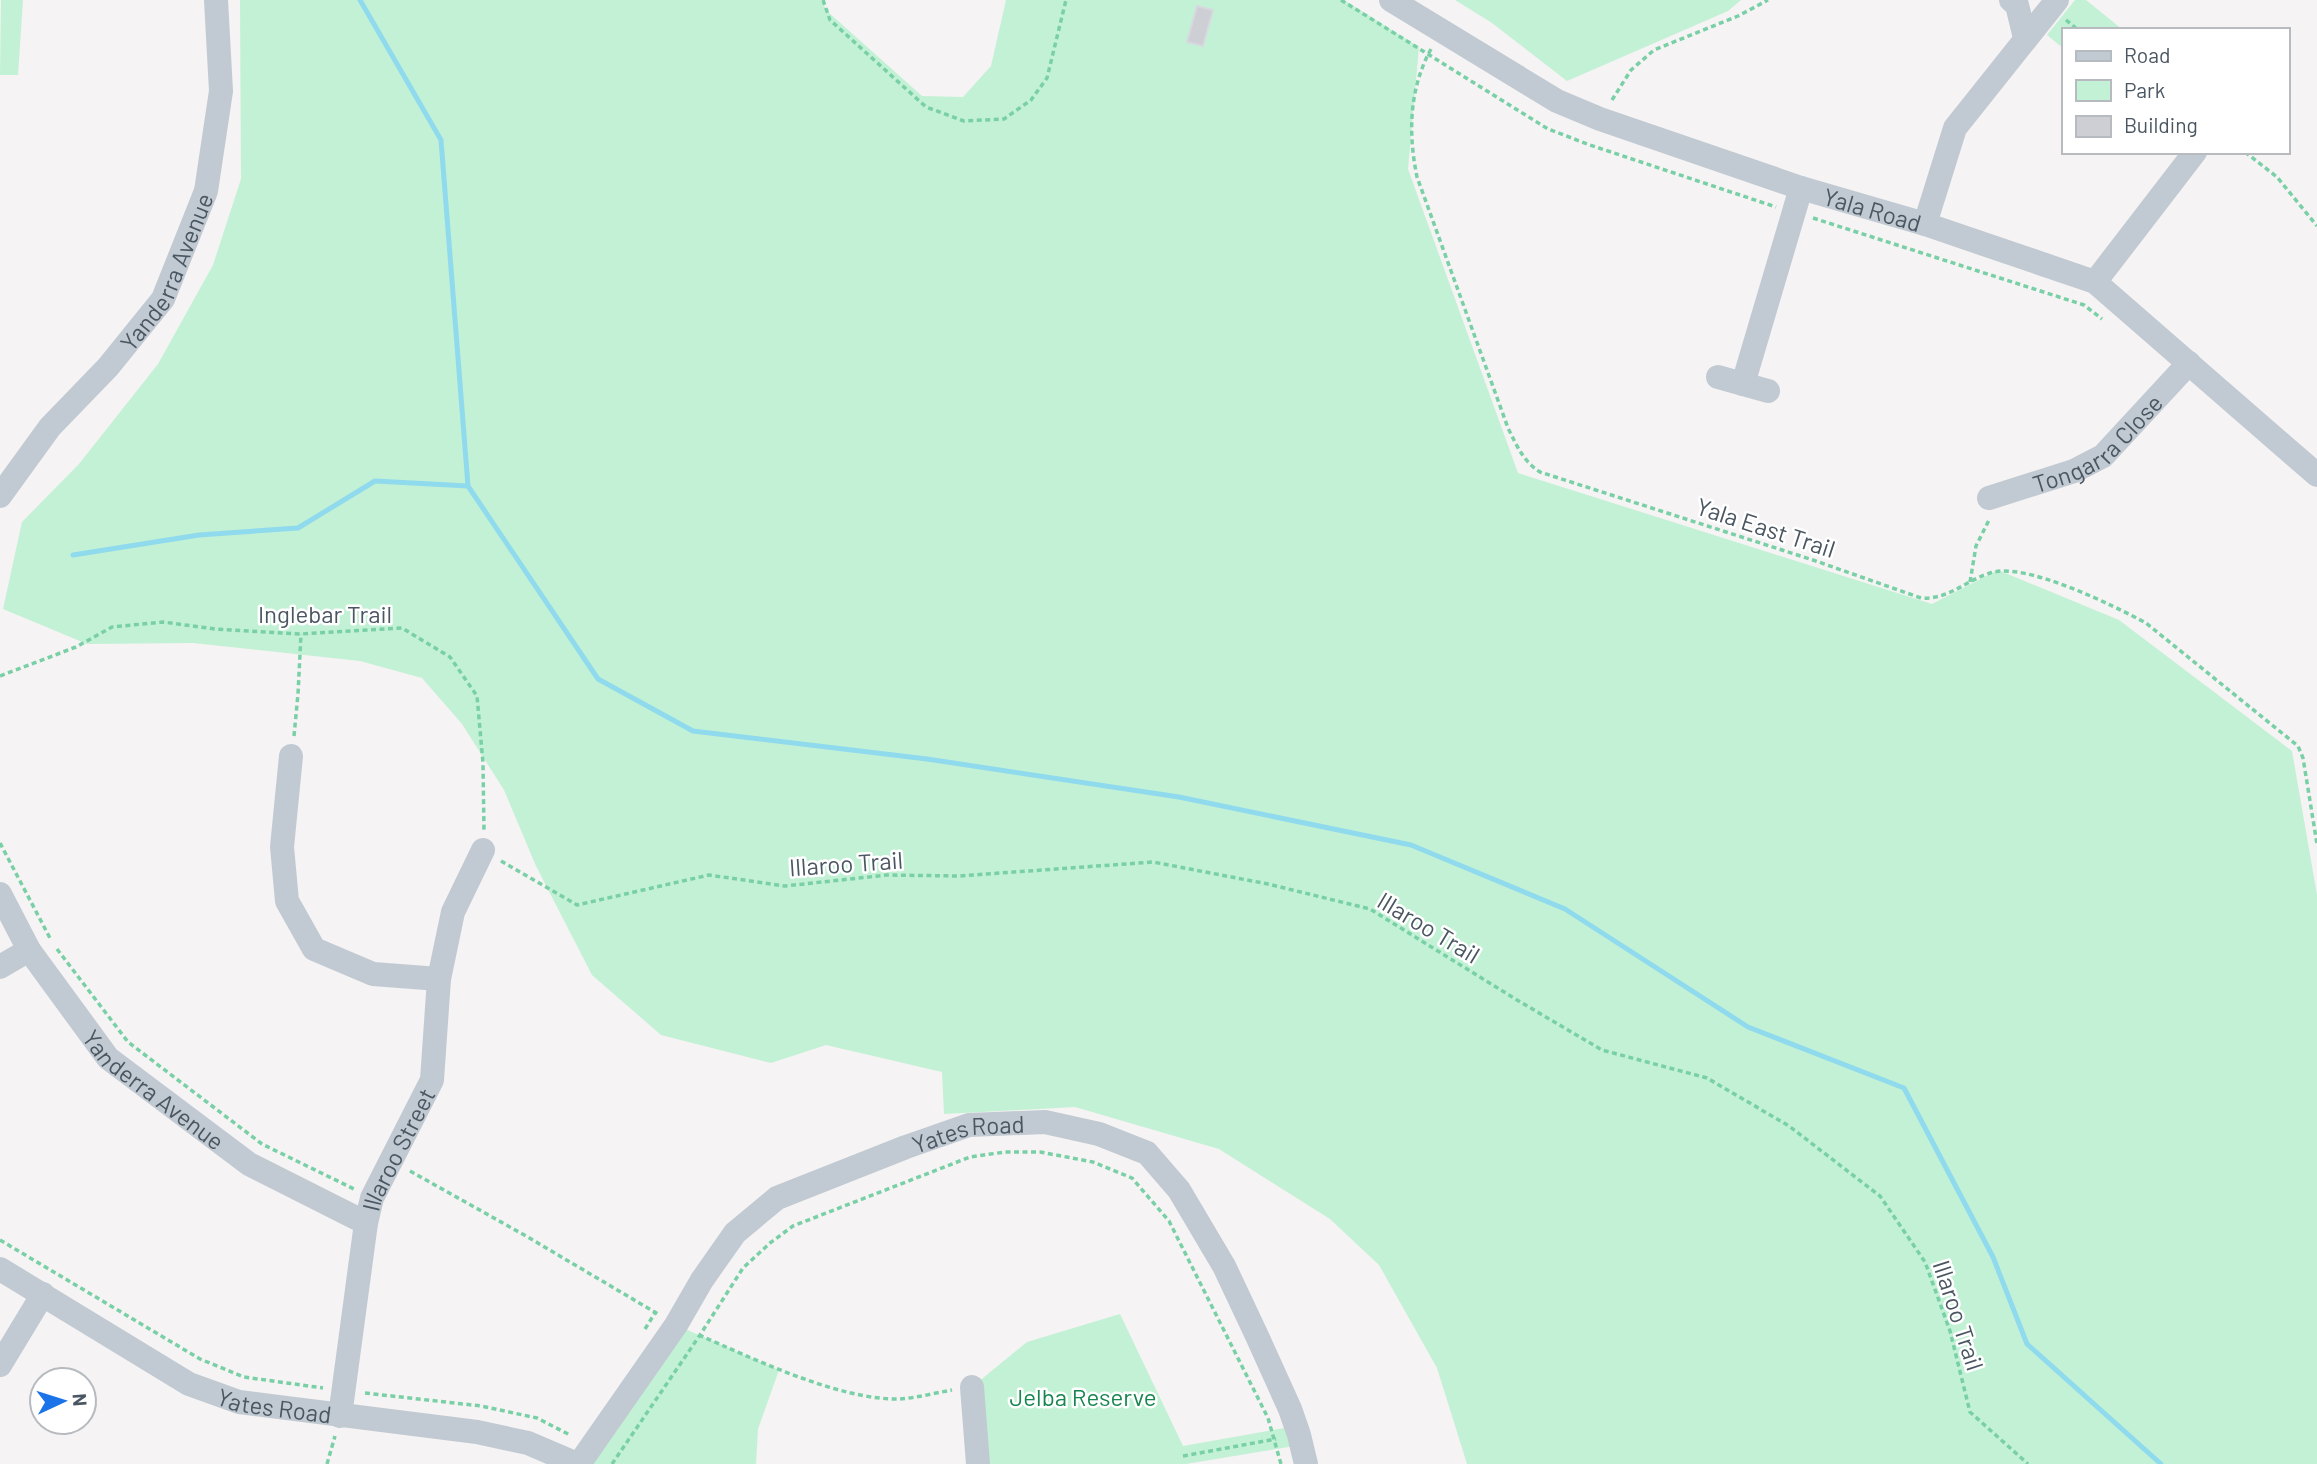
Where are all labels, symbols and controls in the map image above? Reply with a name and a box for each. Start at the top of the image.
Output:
legend [2062,28,2289,154]
text: Road [2124,42,2170,67]
text: Park [2124,77,2165,102]
text: Building [2124,112,2198,137]
street label: Yala Road [1820,181,1925,237]
street label: Yanderra Avenue [113,189,218,356]
street label: Tongarra Close [2029,388,2168,498]
street label: Yala East Trail [1693,491,1839,563]
street label: Inglebar Trail [258,599,392,628]
street label: Illaroo Trail [788,845,904,881]
street label: Illaroo Trail [1373,885,1485,969]
street label: Yanderra Avenue [77,1024,230,1155]
street label: Illaroo Street [355,1083,440,1214]
street label: Yates Road [908,1108,1025,1158]
street label: Illaroo Trail [1928,1256,1990,1374]
north arrow [28,1366,98,1436]
street label: Yates Road [213,1381,333,1428]
park label: Jelba Reserve [1009,1382,1157,1411]
text: N [69,1393,92,1407]

